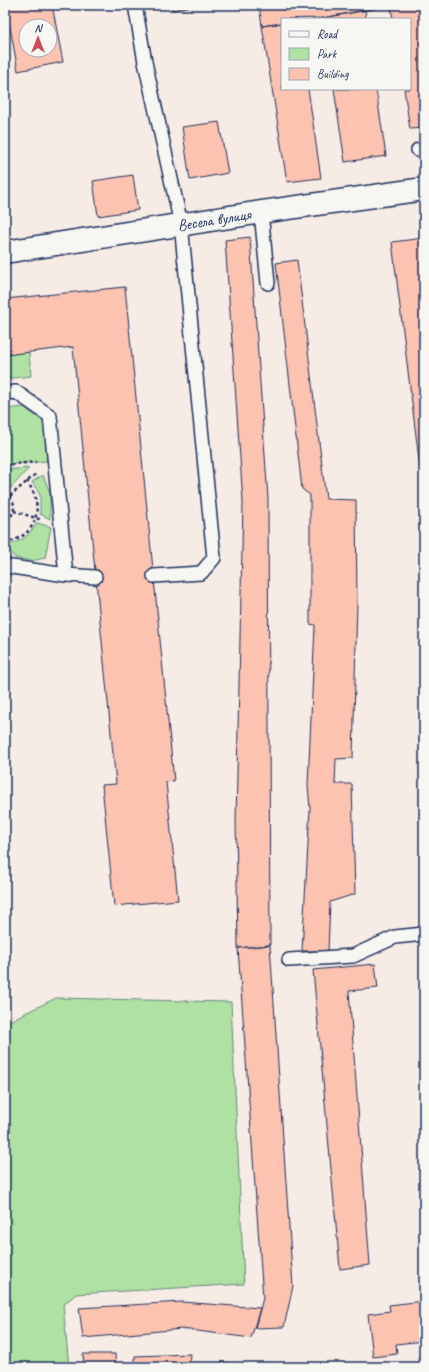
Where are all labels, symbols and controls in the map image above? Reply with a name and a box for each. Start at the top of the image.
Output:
north arrow [18,18,58,58]
legend [281,18,411,90]
text: N [35,21,44,35]
text: Road [317,26,339,42]
text: Park [317,46,338,62]
text: Building [317,66,349,82]
street label: Весела вулиця [176,204,254,236]

